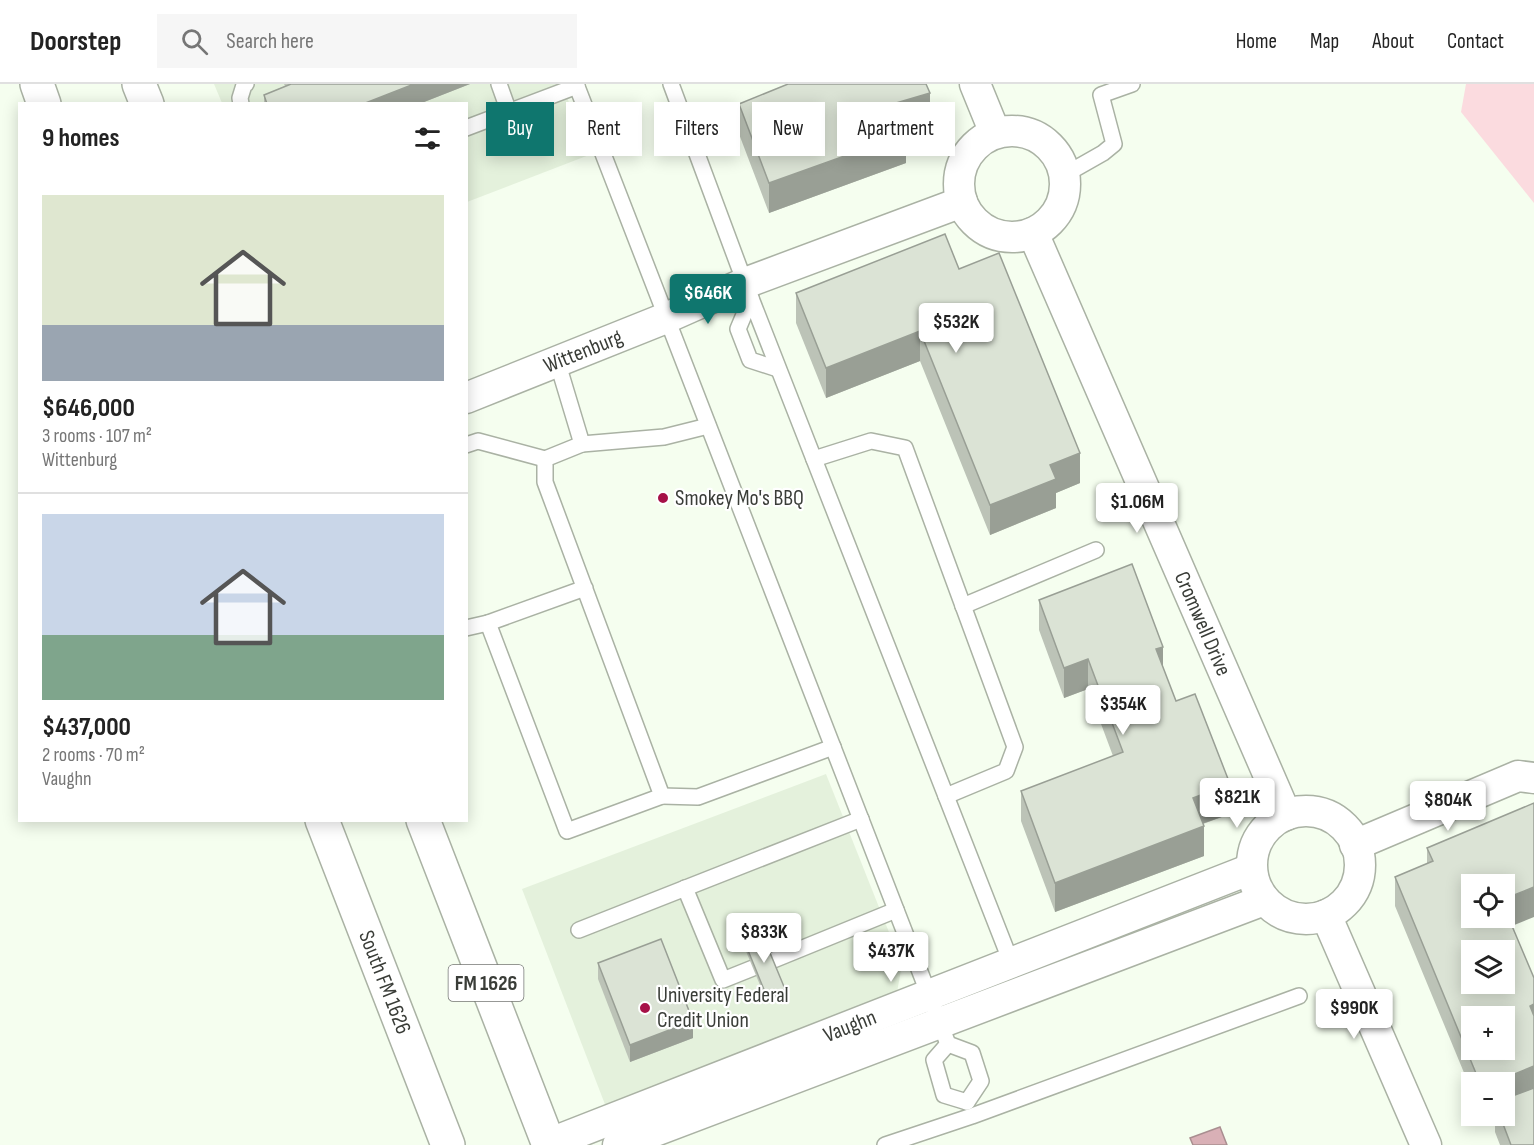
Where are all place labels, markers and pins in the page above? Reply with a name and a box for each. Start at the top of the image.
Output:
pin: $646K [666,274,750,325]
pin: $532K [914,303,998,354]
pin: $1.06M [1088,483,1186,534]
place label: Smokey Mo's BBQ [675,485,804,512]
marker: Smokey Mo's BBQ [656,491,670,505]
pin: $354K [1081,685,1165,736]
pin: $821K [1195,778,1279,829]
pin: $804K [1406,781,1490,832]
pin: $833K [722,913,806,964]
pin: $437K [849,932,933,983]
place label: University Federal Credit Union [657,982,789,1034]
pin: $990K [1312,989,1396,1040]
marker: University Federal Credit Union [638,1001,652,1015]

